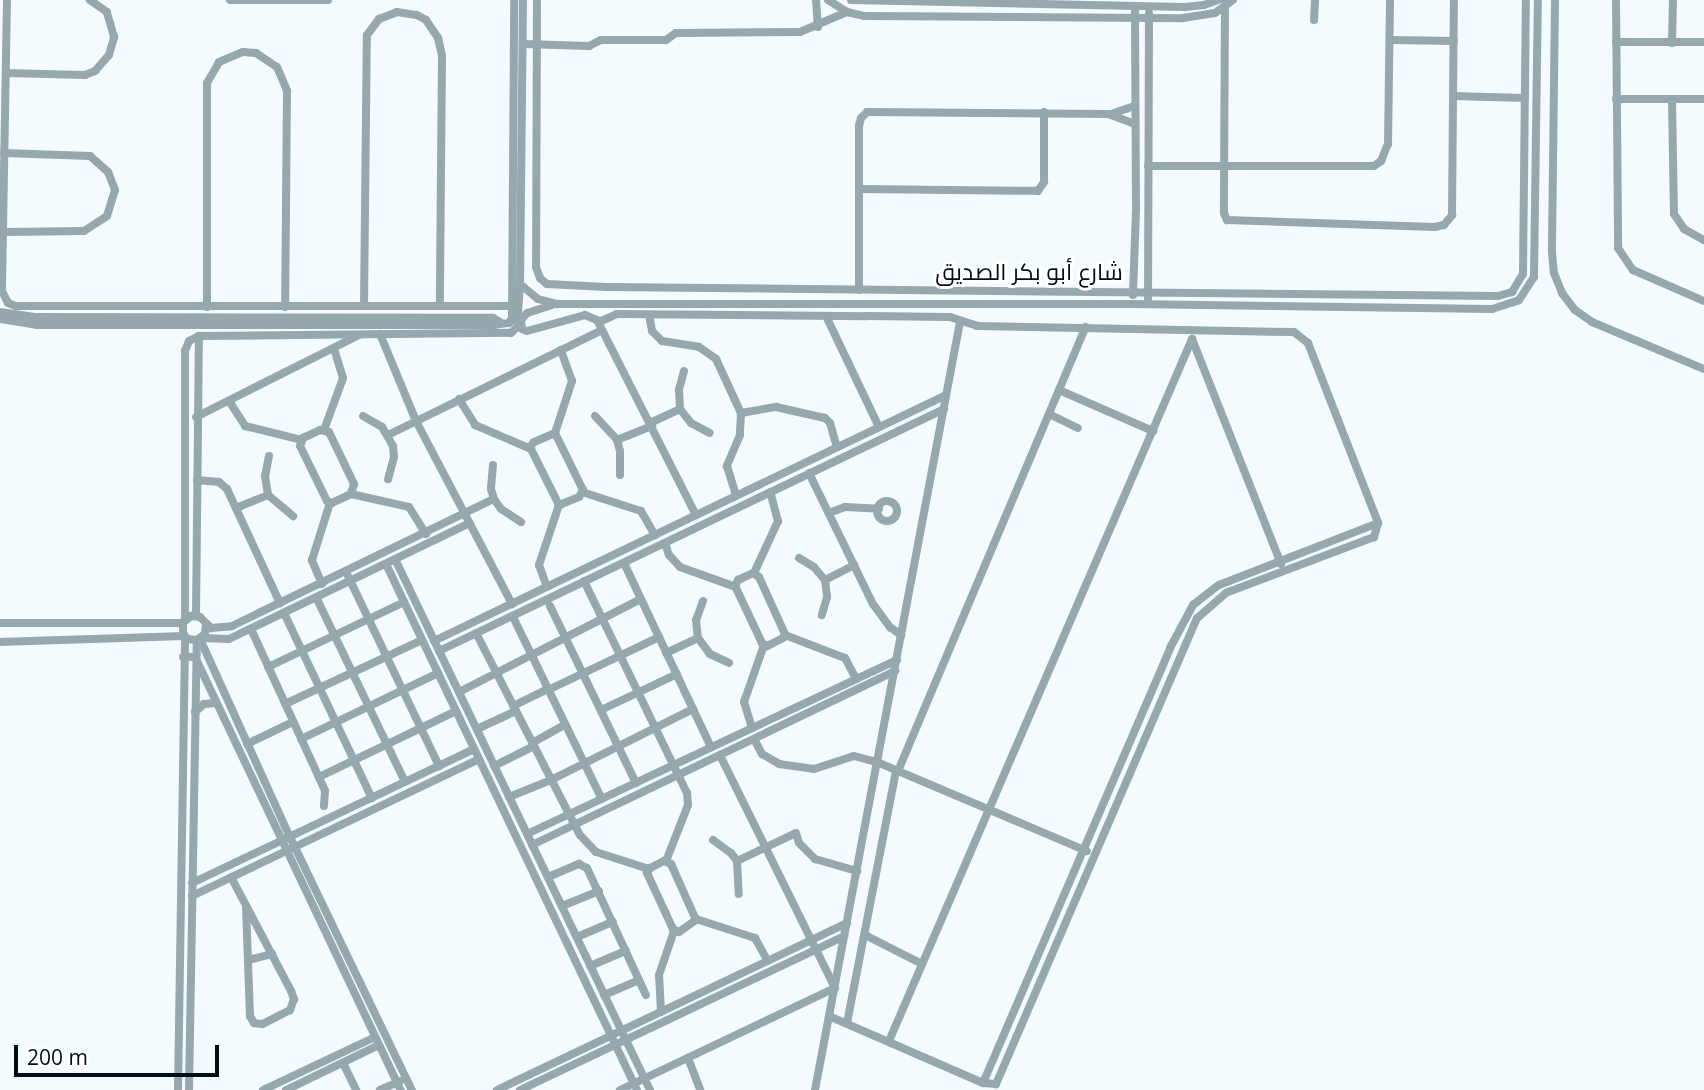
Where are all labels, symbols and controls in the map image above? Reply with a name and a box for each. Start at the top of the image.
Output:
street label: شارع أبو بكر الصديق [935,257,1123,285]
scale bar [18,1030,222,1074]
text: 200 m [27,1043,88,1071]

